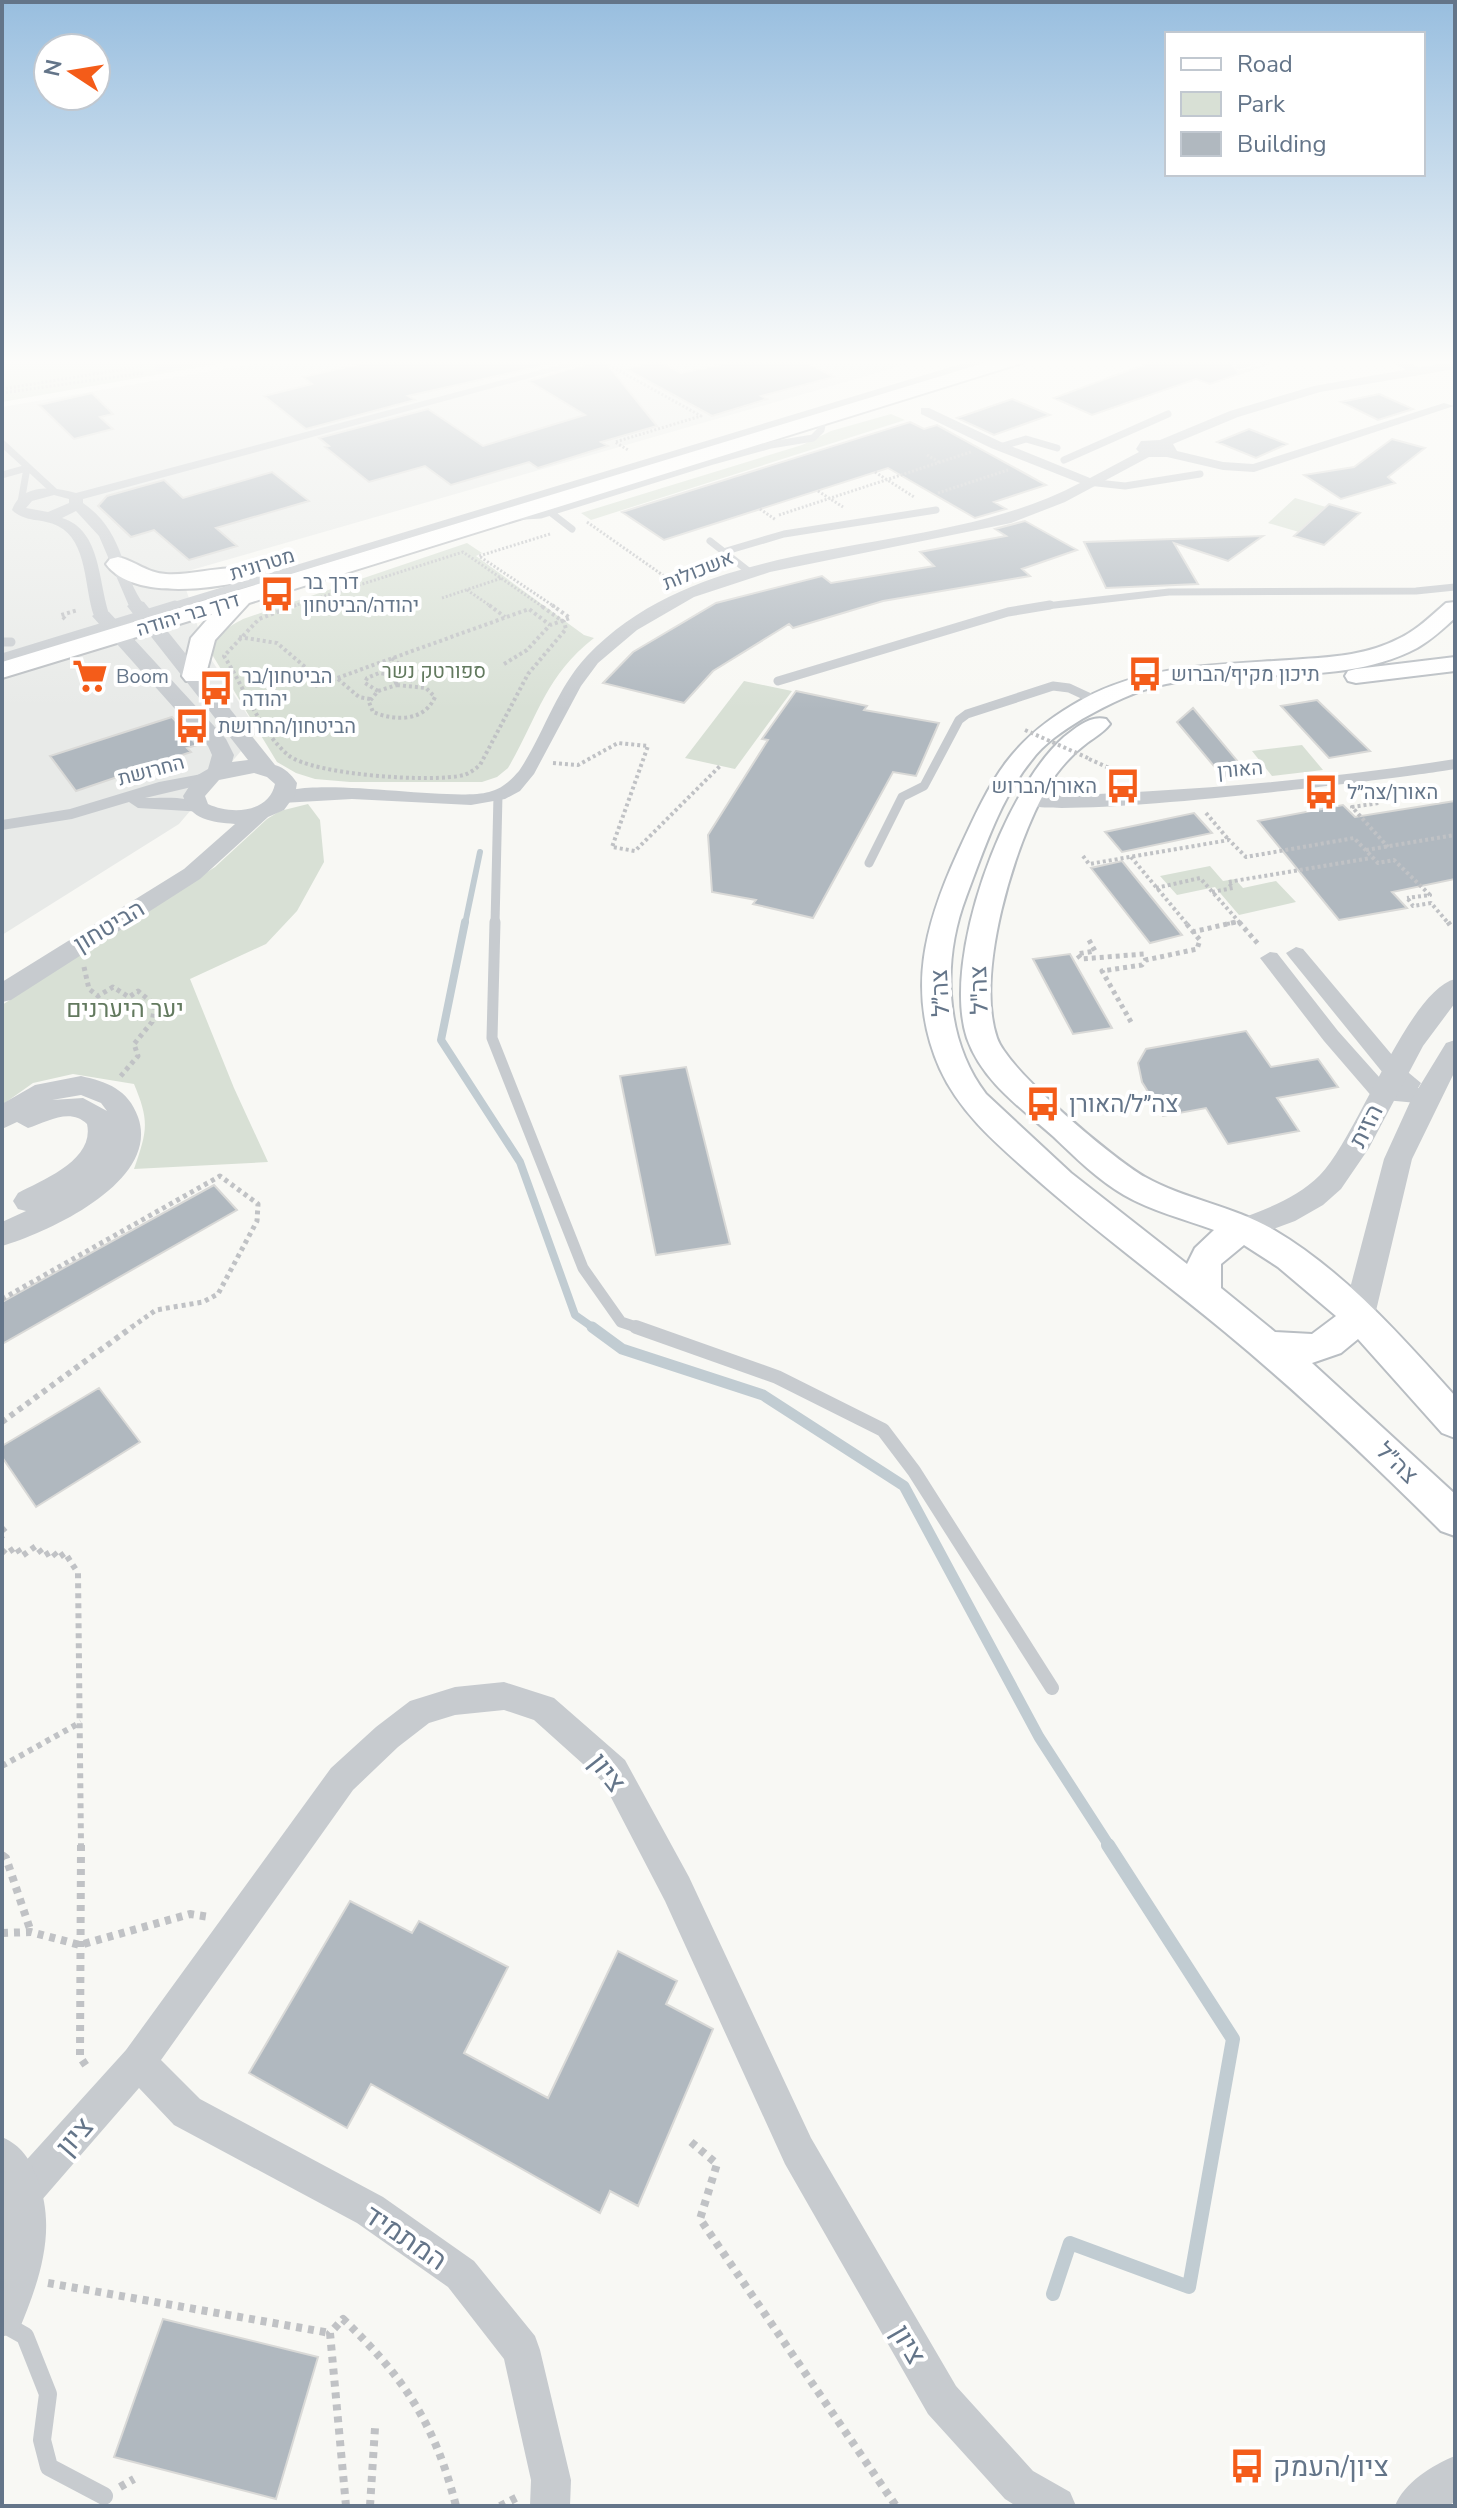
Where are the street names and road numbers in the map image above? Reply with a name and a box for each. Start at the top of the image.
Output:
street label: מטרונית [226,542,298,587]
street label: אשכולות [659,544,738,597]
street label: דרך בר יהודה [133,586,243,643]
street label: החרושת [115,749,187,792]
street label: האורן [1216,754,1264,785]
street label: הביטחון [68,892,150,960]
street label: צה"ל [962,965,996,1015]
street label: צה״ל [923,968,957,1018]
street label: הזית [1342,1099,1390,1153]
street label: צה״ל [1369,1435,1425,1491]
street label: ציון [580,1745,635,1800]
street label: ציון [47,2109,102,2164]
street label: המתמיד [356,2196,454,2279]
street label: ציון [882,2318,935,2371]

